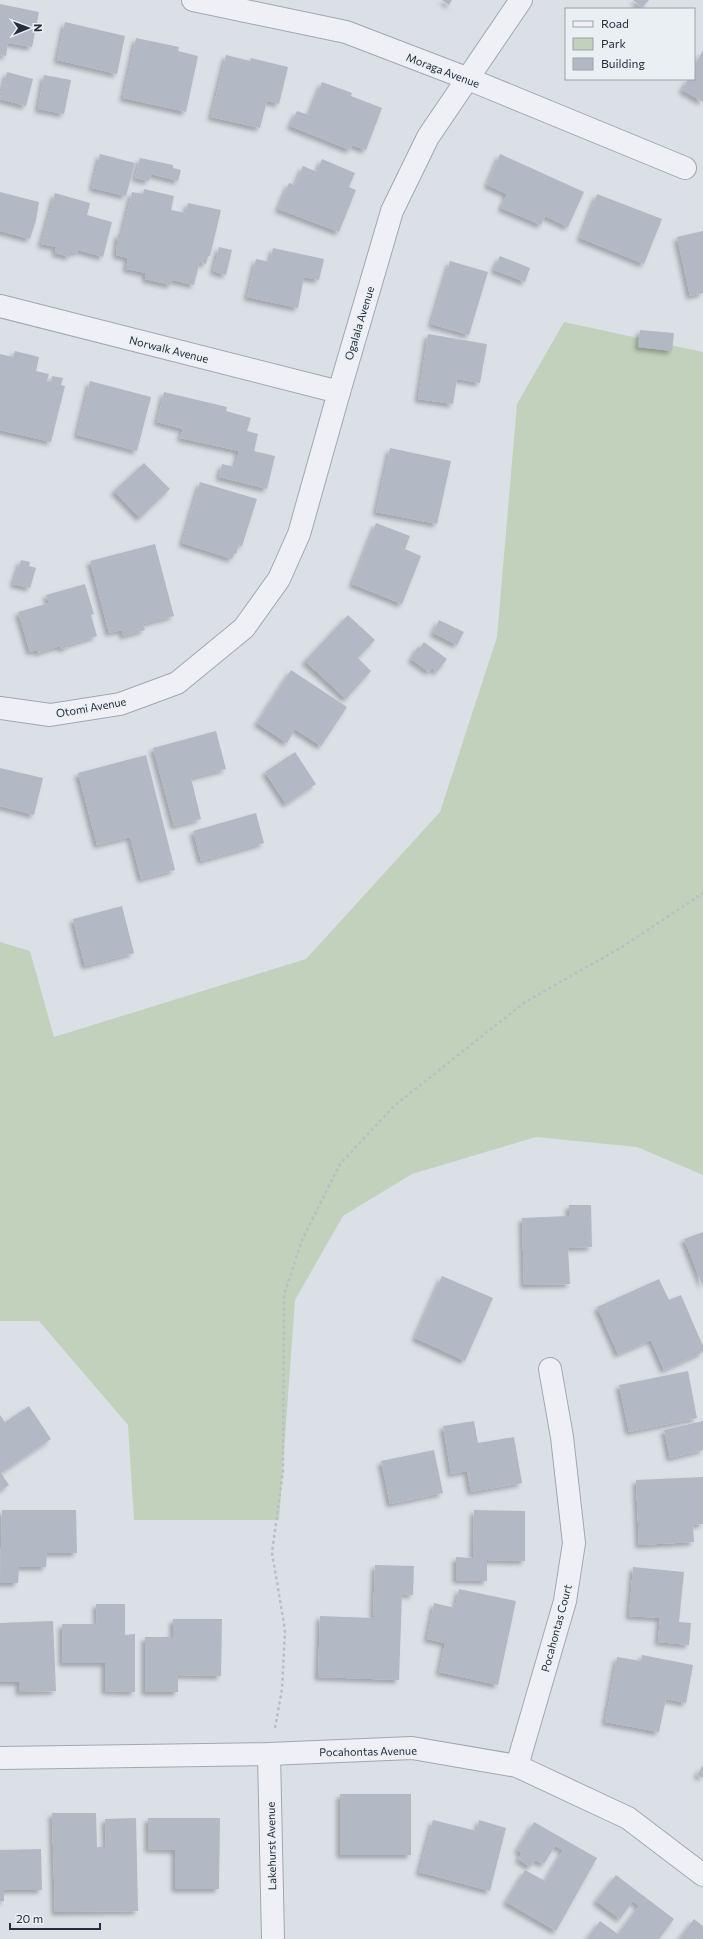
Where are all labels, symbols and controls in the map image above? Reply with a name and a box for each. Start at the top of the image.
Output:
north arrow [8,8,48,48]
legend [565,8,695,80]
text: Road [601,16,629,30]
text: N [32,24,45,32]
text: Park [601,36,627,50]
street label: Moraga Avenue [404,50,482,90]
text: Building [601,56,645,70]
street label: Ogalala Avenue [342,284,376,361]
street label: Norwalk Avenue [128,333,210,365]
street label: Otomi Avenue [55,694,127,720]
street label: Pocahontas Court [538,1582,574,1673]
street label: Pocahontas Avenue [319,1744,417,1758]
street label: Lakehurst Avenue [264,1801,278,1890]
scale bar [10,1905,100,1931]
text: 20 m [16,1911,43,1925]

